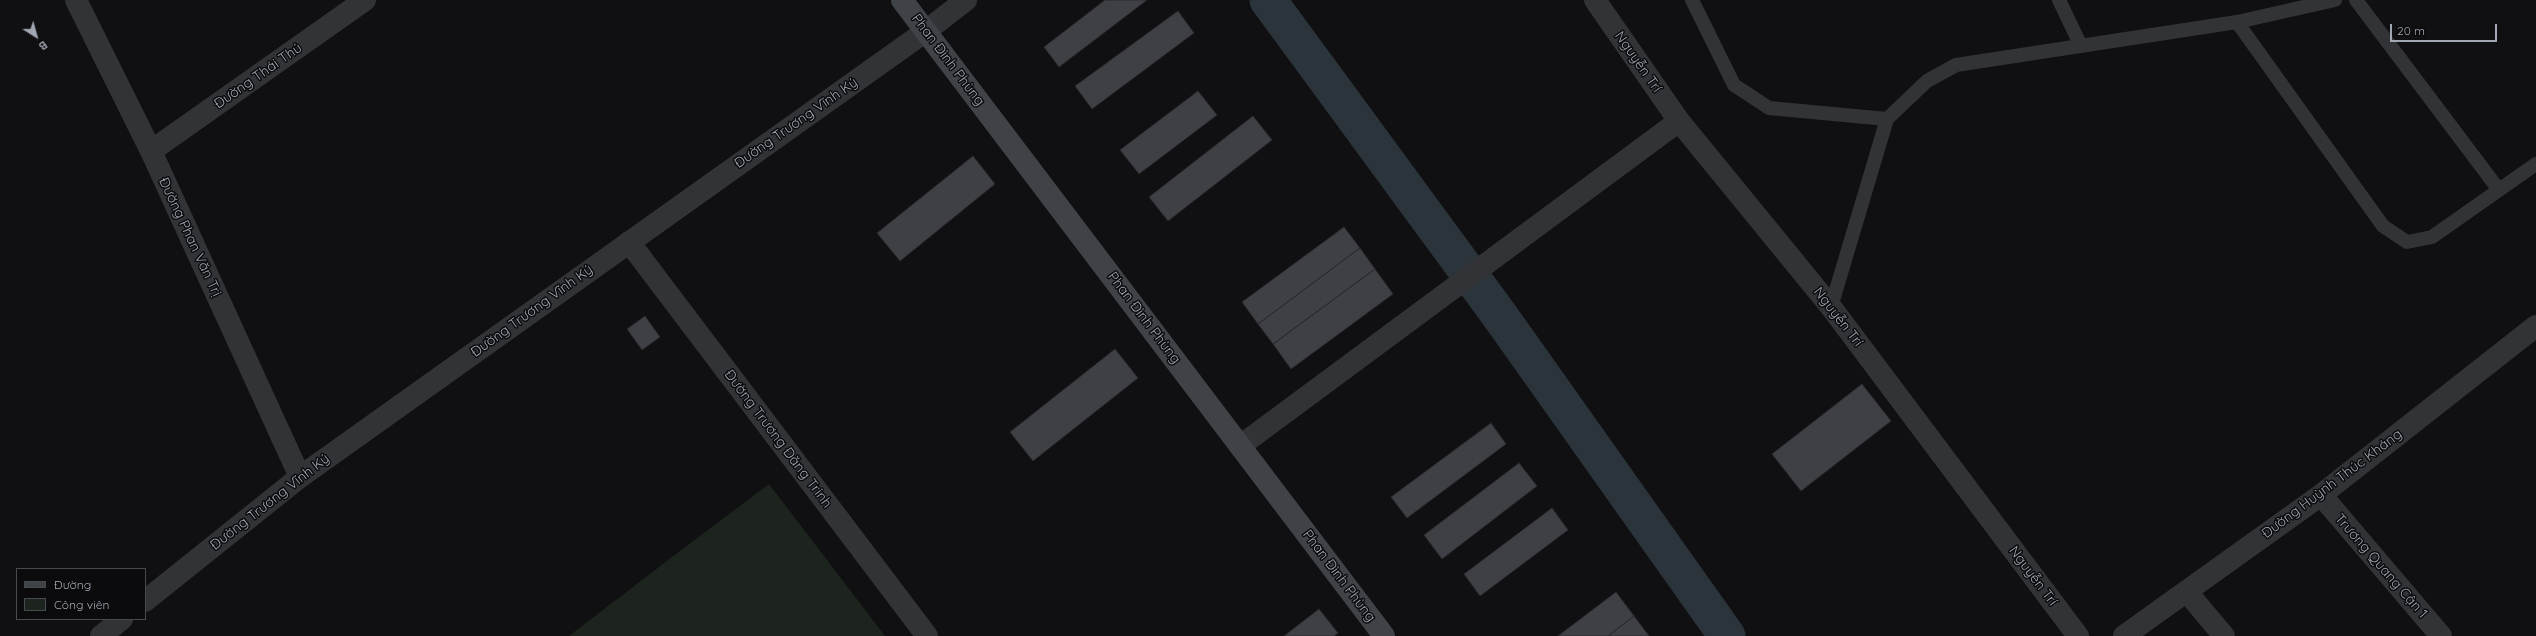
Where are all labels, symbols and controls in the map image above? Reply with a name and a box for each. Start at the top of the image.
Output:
street label: Phan Đình Phùng [908,11,988,109]
north arrow [16,16,56,56]
scale bar [2392,16,2499,42]
text: 20 m [2397,23,2425,38]
street label: Nguyễn Trí [1611,28,1665,96]
text: B [36,38,50,53]
street label: Đường Thái Thú [211,40,305,112]
street label: Đường Trương Vĩnh Ký [731,74,861,172]
street label: Đường Phan Văn Trị [155,175,225,299]
street label: Đường Trương Vĩnh Ký [468,261,596,361]
street label: Phan Đình Phùng [1104,269,1184,367]
street label: Nguyễn Trí [1810,284,1866,350]
street label: Đường Trương Đăng Trinh [721,367,835,511]
street label: Đường Huỳnh Thúc Kháng [2259,426,2405,542]
street label: Đường Trương Vĩnh Ký [207,450,333,554]
street label: Trương Quang Cận 1 [2331,510,2431,622]
street label: Phan Đình Phùng [1299,527,1379,625]
street label: Nguyễn Trí [2005,543,2061,609]
legend [16,568,146,620]
text: Đường [54,577,91,592]
text: Công viên [54,597,109,612]

